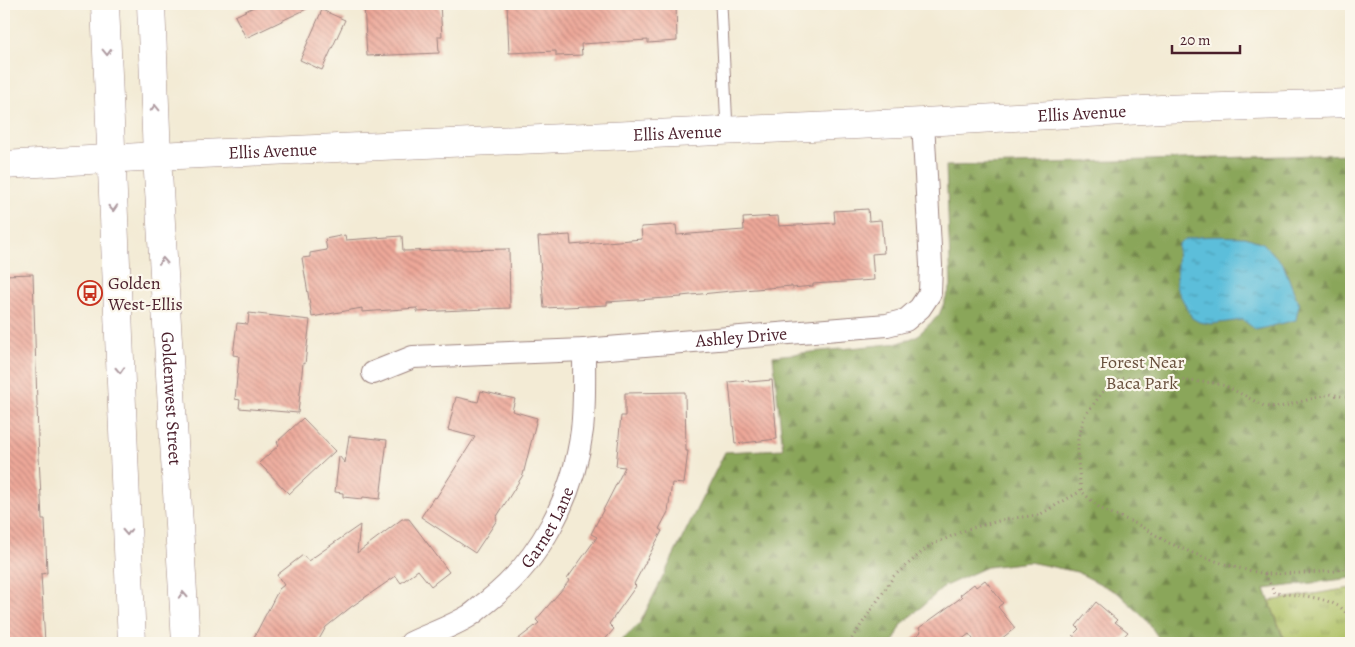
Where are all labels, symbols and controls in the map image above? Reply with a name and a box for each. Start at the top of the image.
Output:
scale bar [1172,22,1240,54]
text: 20 m [1180,30,1211,50]
one-way arrow [101,49,112,57]
street label: Ellis Avenue [1037,99,1127,128]
one-way arrow [150,103,160,111]
street label: Ellis Avenue [632,119,722,147]
street label: Ellis Avenue [228,137,318,165]
one-way arrow [107,204,118,212]
one-way arrow [158,257,169,265]
place label: Golden West-Ellis [107,271,183,316]
bus stop icon: Golden West-Ellis [77,280,103,306]
street label: Ashley Drive [693,321,788,353]
street label: Goldenwest Street [155,331,187,466]
park label: Forest Near Baca Park [1100,350,1185,395]
one-way arrow [115,366,125,374]
street label: Garnet Lane [515,483,580,573]
one-way arrow [122,529,133,537]
one-way arrow [177,590,188,598]

